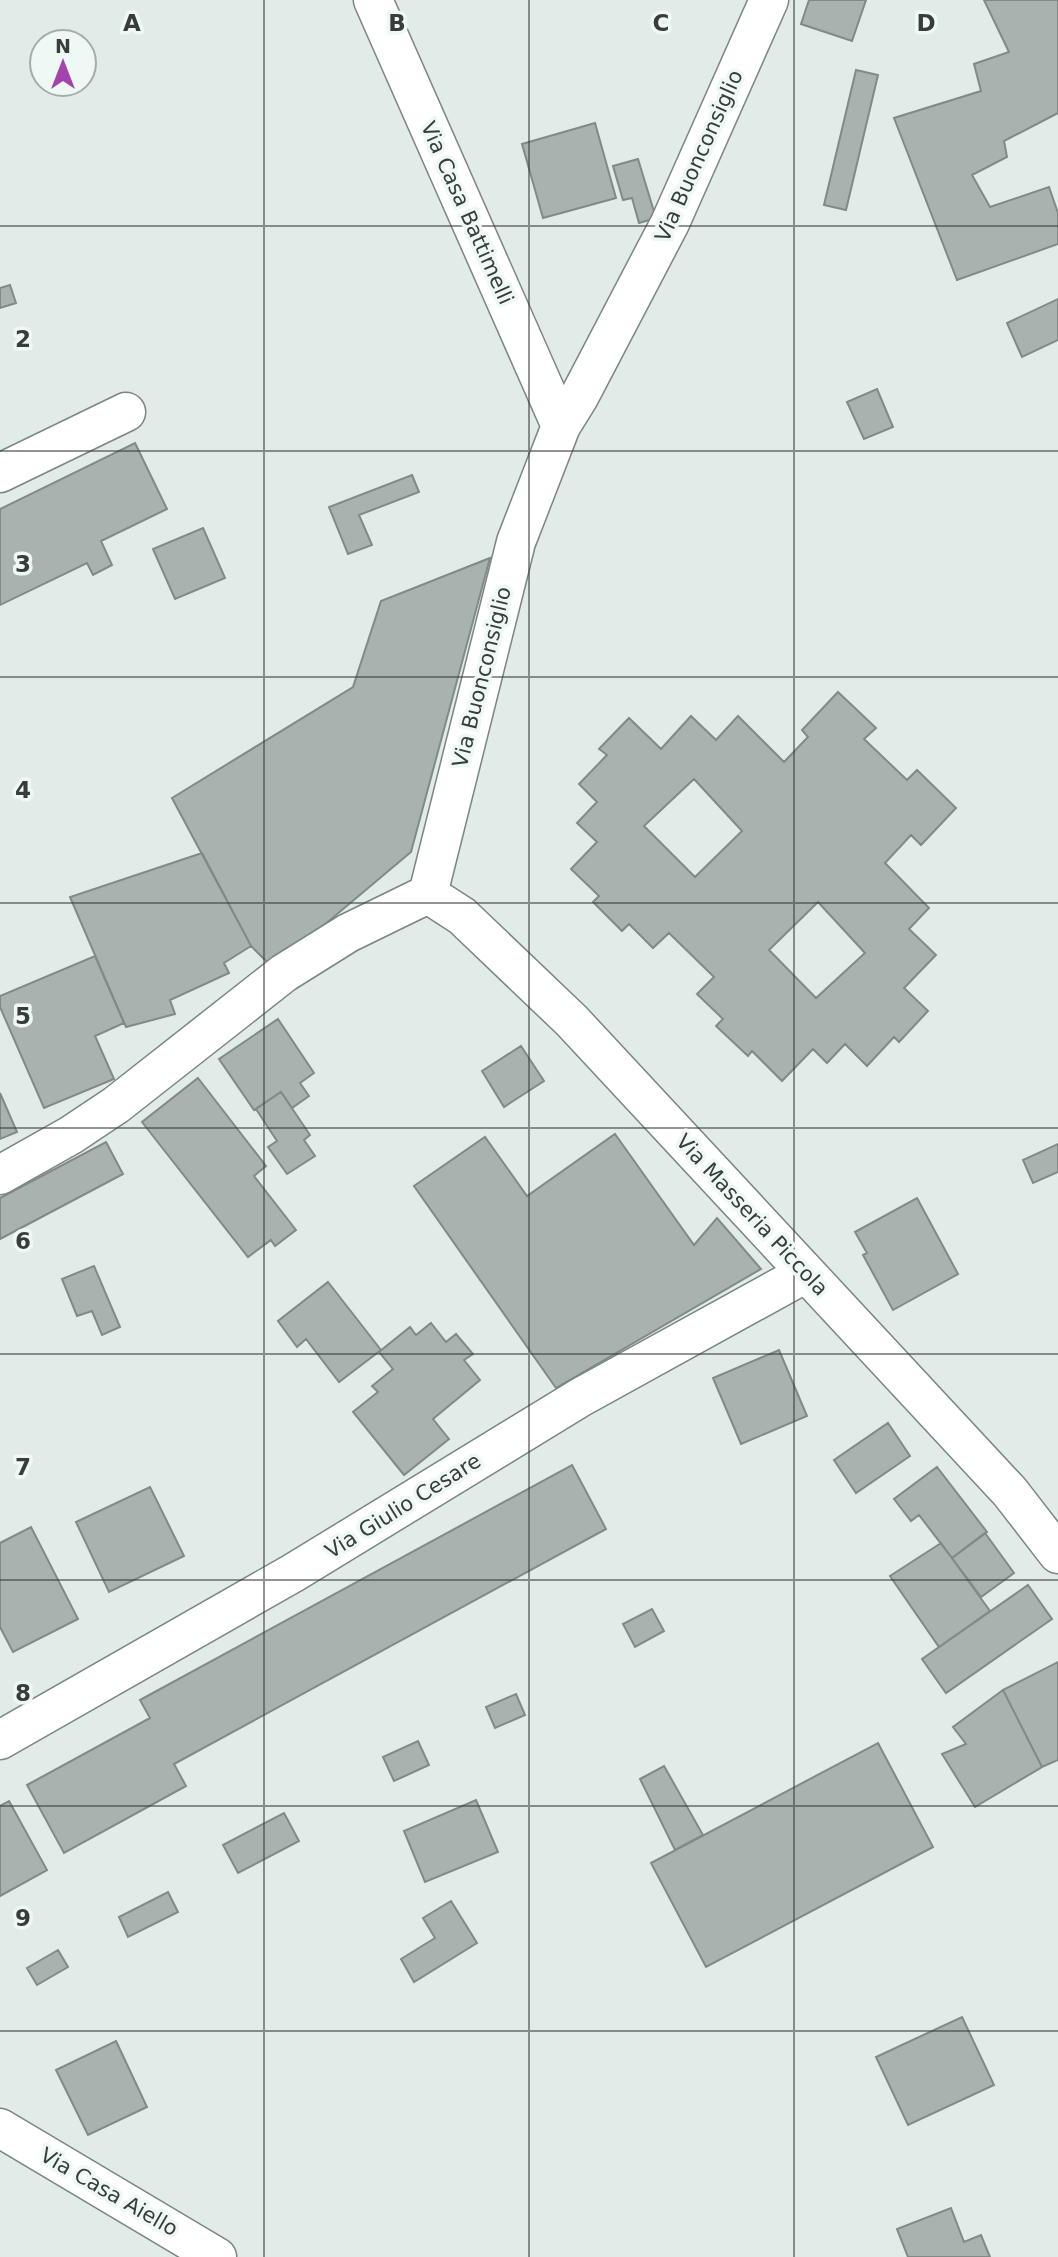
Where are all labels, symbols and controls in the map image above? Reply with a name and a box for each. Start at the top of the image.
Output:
text: A [123,10,141,36]
text: B [388,10,406,36]
text: C [653,10,669,36]
text: D [916,10,936,36]
north arrow [28,28,98,98]
text: N [55,35,71,57]
street label: Via Buonconsiglio [650,66,748,246]
street label: Via Casa Battimelli [416,118,518,308]
text: 2 [15,326,31,352]
text: 3 [15,551,31,577]
street label: Via Buonconsiglio [448,584,516,770]
text: 4 [15,777,31,803]
text: 5 [15,1003,31,1029]
street label: Via Masseria Piccola [671,1129,833,1301]
text: 6 [15,1228,31,1254]
street label: Via Giulio Cesare [321,1449,485,1563]
text: 7 [15,1454,31,1480]
text: 8 [15,1680,31,1706]
text: 9 [15,1905,31,1931]
street label: Via Casa Aiello [36,2143,182,2241]

